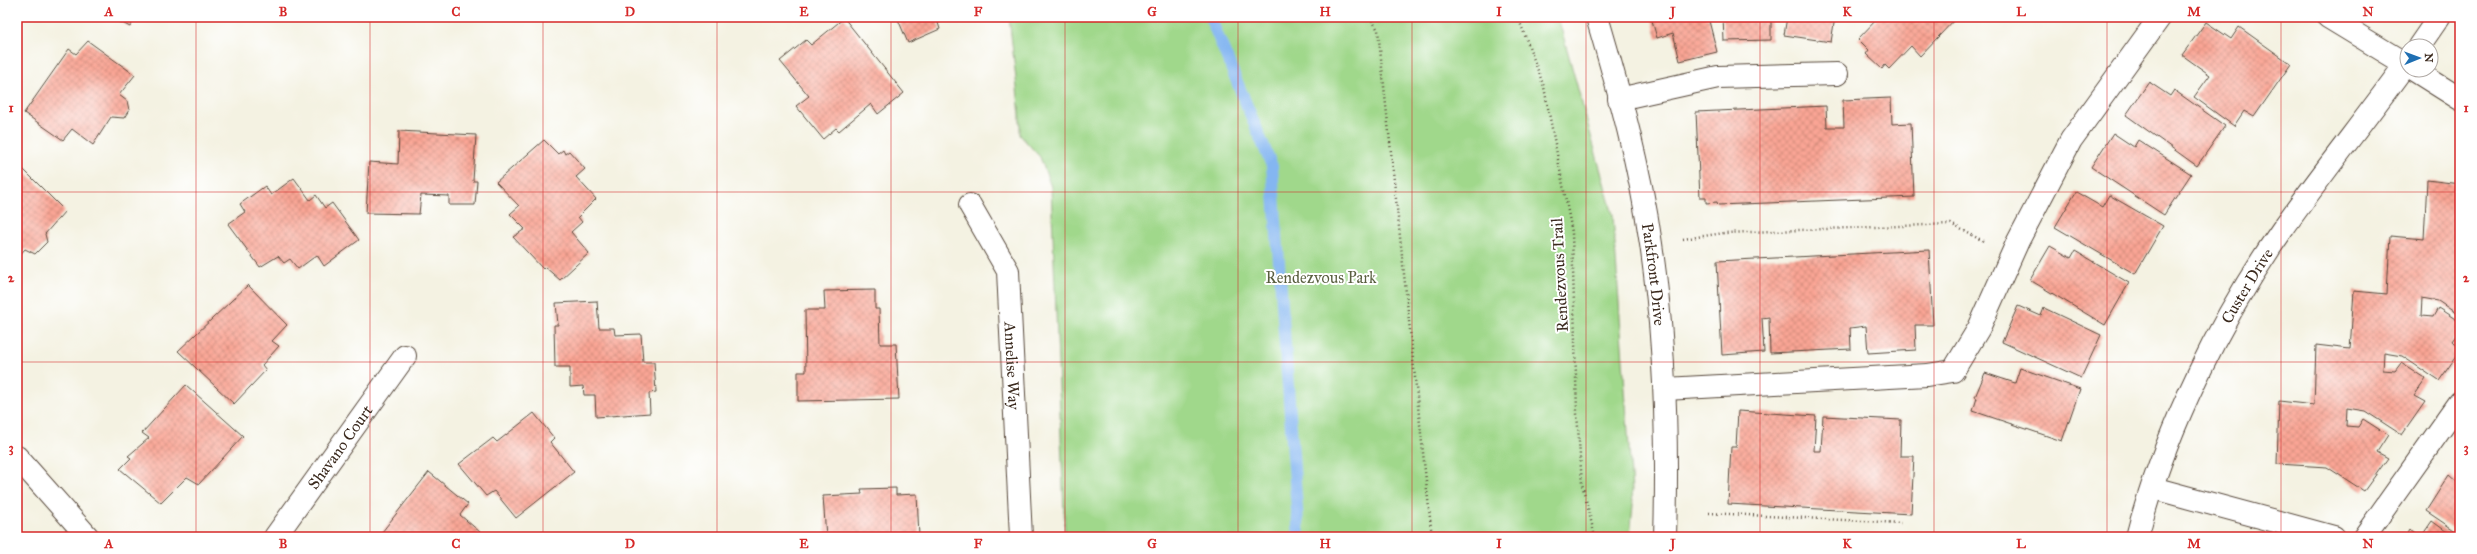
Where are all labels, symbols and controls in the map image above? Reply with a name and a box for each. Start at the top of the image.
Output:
text: A [104,4,114,20]
text: B [279,4,288,20]
text: C [452,4,461,20]
text: D [625,4,635,20]
text: E [799,4,809,20]
text: F [974,4,983,20]
text: G [1147,4,1157,20]
text: H [1319,4,1331,20]
text: I [1496,4,1502,20]
text: J [1668,4,1676,20]
text: K [1842,4,1852,20]
text: L [2016,4,2026,20]
text: M [2187,4,2201,20]
text: N [2362,4,2374,20]
north arrow [2399,38,2439,78]
text: N [2422,53,2435,63]
text: 1 [8,100,14,116]
text: 1 [2463,100,2469,116]
street label: Rendezvous Trail [1547,217,1572,332]
street label: Parkfront Drive [1638,222,1669,327]
street label: Custer Drive [2217,245,2277,327]
park label: Rendezvous Park [1265,268,1377,287]
text: 2 [8,270,15,286]
text: 2 [2463,270,2470,286]
street label: Annelise Way [1000,320,1024,411]
street label: Shavano Court [304,401,377,493]
text: 3 [8,440,14,456]
text: 3 [2463,440,2469,456]
text: A [104,536,114,552]
text: B [279,536,288,552]
text: C [452,536,461,552]
text: D [625,536,635,552]
text: E [799,536,809,552]
text: F [974,536,983,552]
text: G [1147,536,1157,552]
text: H [1319,536,1331,552]
text: I [1496,536,1502,552]
text: J [1668,536,1676,552]
text: K [1842,536,1852,552]
text: L [2016,536,2026,552]
text: M [2187,536,2201,552]
text: N [2362,536,2374,552]

